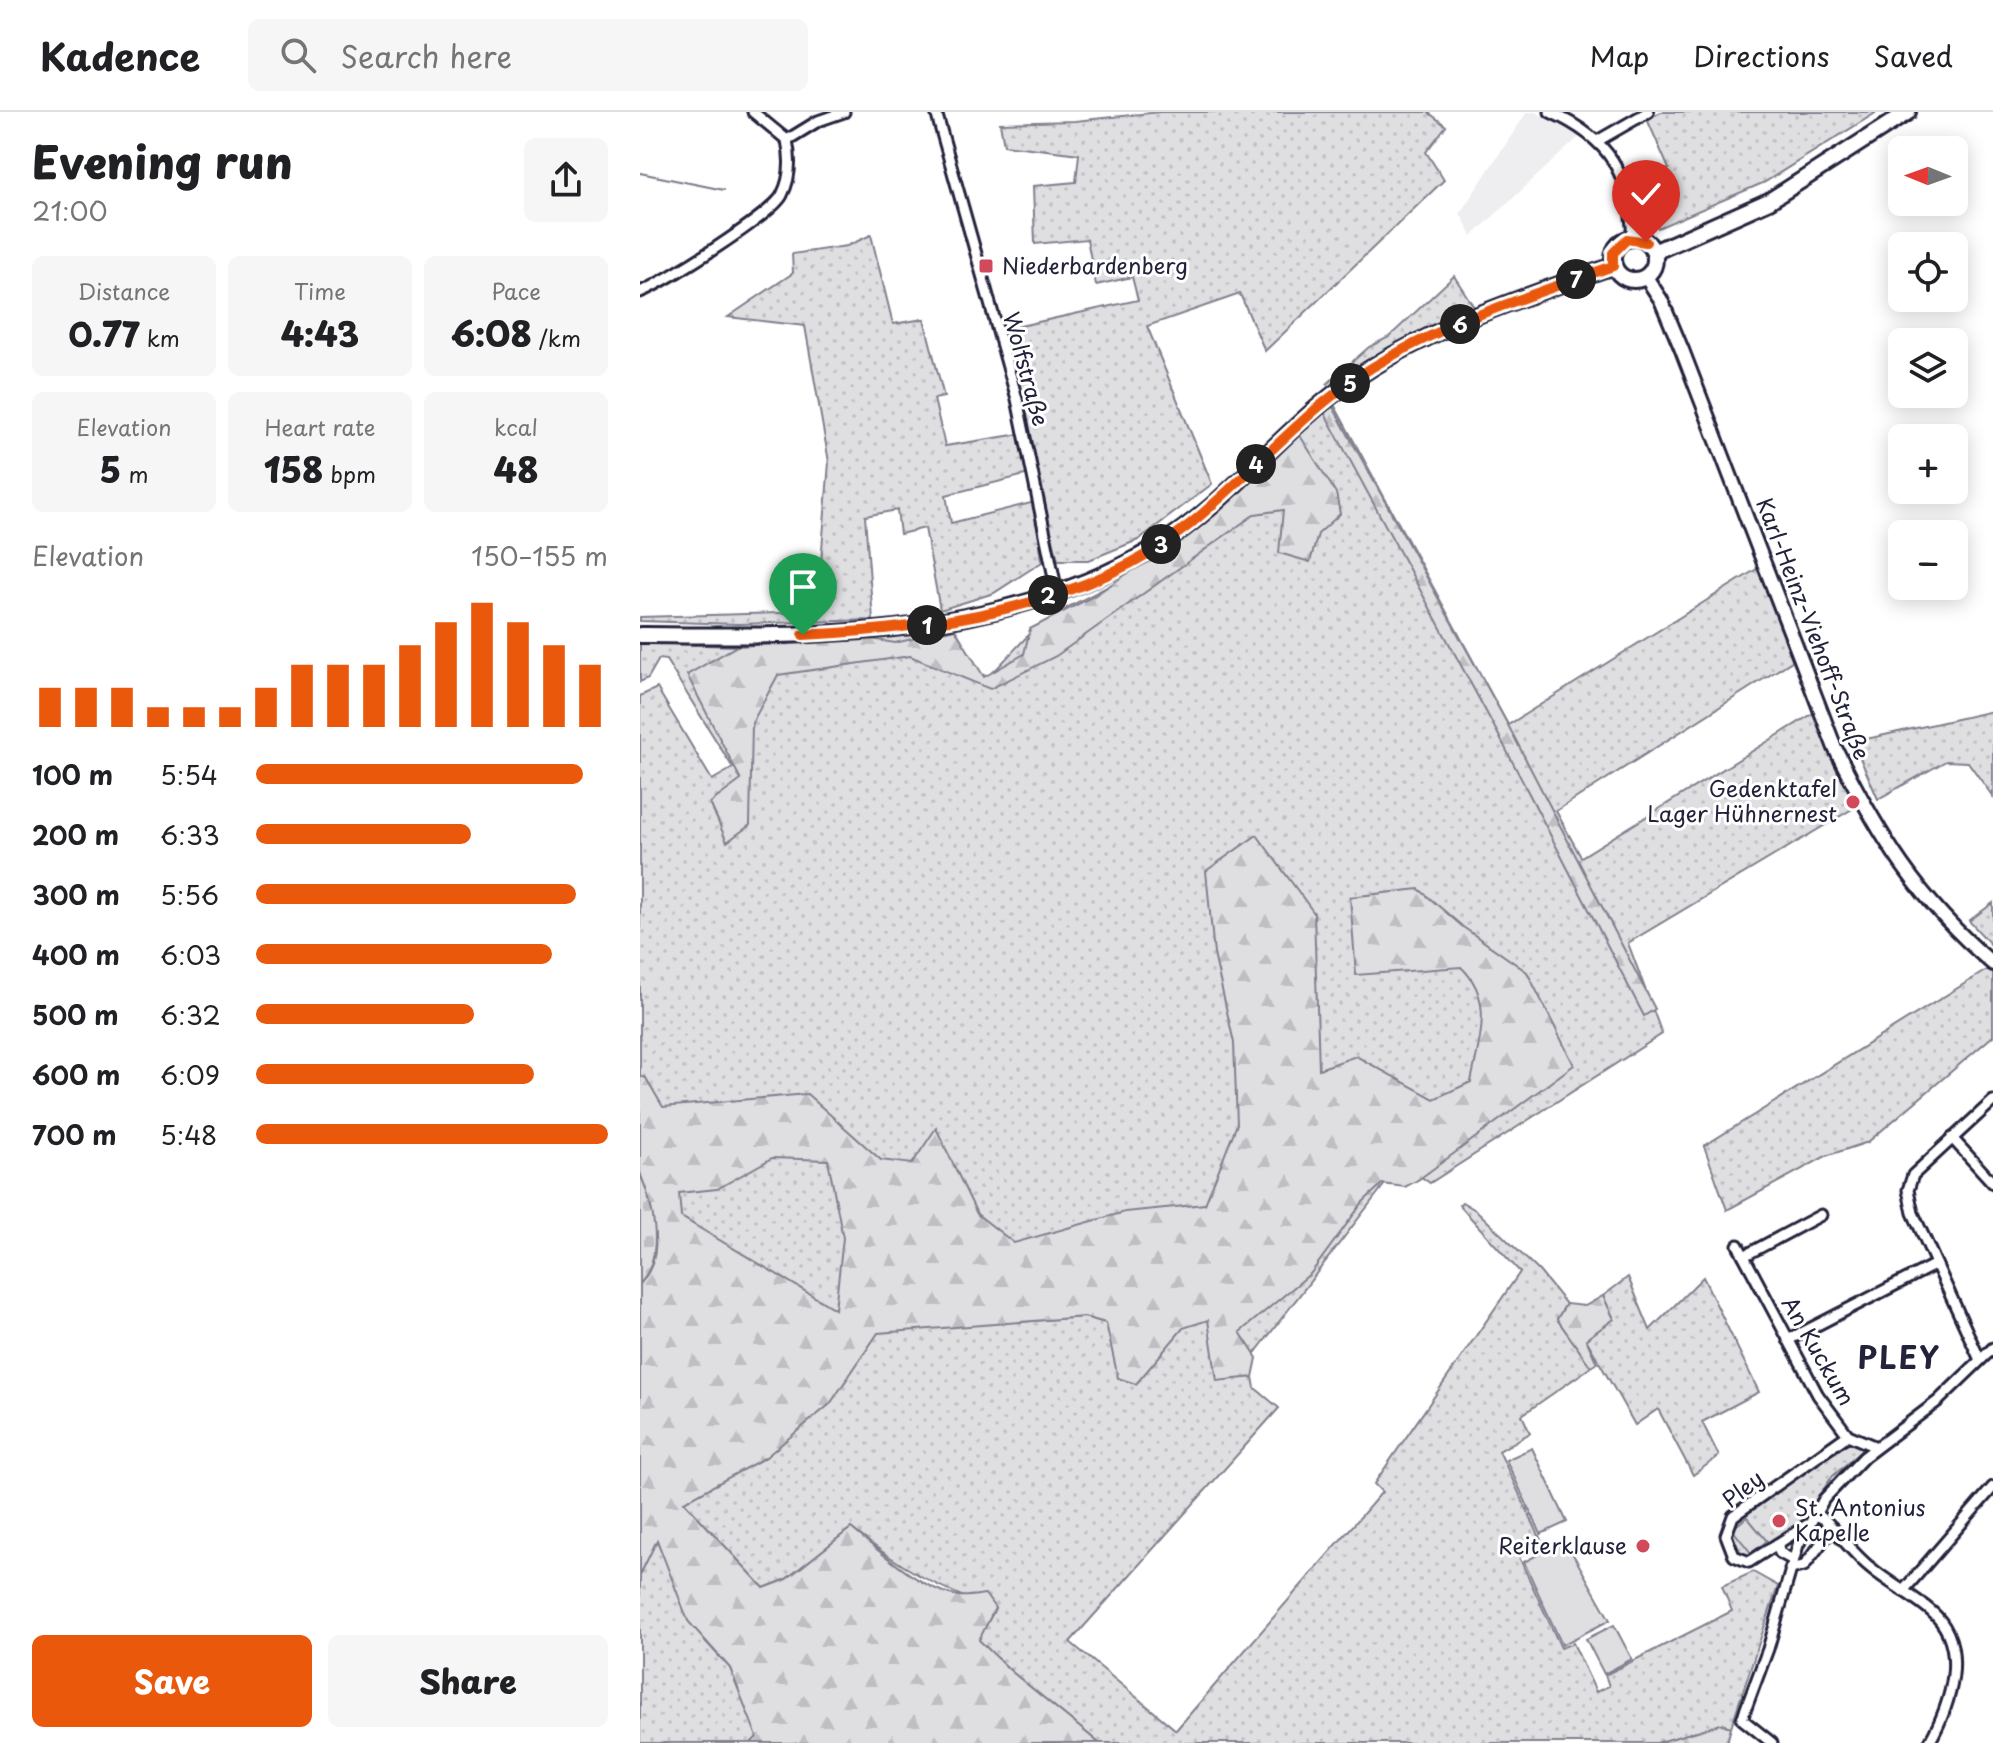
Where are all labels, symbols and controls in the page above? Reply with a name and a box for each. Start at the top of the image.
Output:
search box [248,19,808,91]
text: Kadence [40,27,200,84]
icon: search [276,33,320,77]
text: Search here [340,33,512,78]
text: Map [1590,34,1649,77]
text: Directions [1693,34,1830,77]
text: Saved [1874,34,1953,77]
text: Evening run [32,128,293,194]
north arrow [1888,136,1968,216]
map controls [1888,136,1968,600]
button: share [524,138,608,222]
pin [1612,160,1680,242]
icon: check [1624,172,1668,216]
text: 21:00 [32,191,108,230]
button: locate [1888,232,1968,312]
place label: Niederbardenberg [1002,248,1188,281]
marker: Niederbardenberg [977,257,995,275]
pin: 7 [1556,259,1596,299]
text: 7 [1570,262,1582,295]
text: Distance [78,274,170,307]
text: Time [294,274,346,307]
text: Pace [491,274,541,307]
pin: 6 [1440,304,1480,344]
text: 0.77 [68,307,140,359]
text: 4:43 [281,307,359,359]
text: 6:08 [451,307,532,359]
text: 6 [1452,307,1468,340]
street label: Wolfstraße [996,308,1059,429]
text: km [140,321,180,354]
text: /km [532,321,581,354]
button: layers [1888,328,1968,408]
pin: 5 [1330,363,1370,403]
text: 5 [1343,366,1357,399]
text: Elevation [77,410,171,443]
text: Heart rate [264,410,376,443]
text: kcal [494,410,538,443]
button: + [1888,424,1968,504]
text: 5 [100,443,121,495]
text: 158 [264,443,323,495]
text: 48 [494,443,538,495]
pin: 4 [1236,444,1276,484]
text: 4 [1249,447,1263,480]
text: m [121,457,148,490]
text: bpm [323,457,376,490]
street label: Karl-Heinz-Viehoff-Straße [1749,493,1880,764]
button: − [1888,520,1968,600]
pin: 3 [1141,524,1181,564]
text: 3 [1154,527,1168,560]
text: Elevation [32,536,144,575]
text: 150–155 m [471,536,608,575]
pin [769,553,837,635]
icon: arrive [781,565,825,609]
pin: 2 [1028,575,1068,615]
text: 2 [1040,578,1056,611]
pin: 1 [907,605,947,645]
text: 1 [922,608,932,641]
text: 100 m [32,755,113,794]
text: 5:54 [160,755,218,794]
place label: Gedenktafel Lager Hühnernest [1647,771,1837,829]
marker: Gedenktafel Lager Hühnernest [1844,793,1862,811]
text: 200 m [32,815,119,854]
text: 6:33 [160,815,220,854]
text: 300 m [32,875,120,914]
text: 5:56 [160,875,219,914]
text: 400 m [32,935,120,974]
text: 6:03 [160,935,221,974]
text: 500 m [32,995,118,1034]
text: 6:32 [160,995,221,1034]
text: 600 m [32,1055,120,1094]
text: 6:09 [160,1055,220,1094]
text: 700 m [32,1115,117,1154]
text: 5:48 [160,1115,217,1154]
street label: An Kuckum [1775,1289,1864,1411]
district label: PLEY [1857,1334,1941,1379]
street label: Pley [1714,1461,1770,1515]
place label: St. Antonius Kapelle [1795,1490,1925,1548]
marker: St. Antonius Kapelle [1770,1512,1788,1530]
place label: Reiterklause [1498,1528,1627,1561]
marker: Reiterklause [1634,1537,1652,1555]
button: Save [32,1635,312,1727]
button: Share [328,1635,608,1727]

